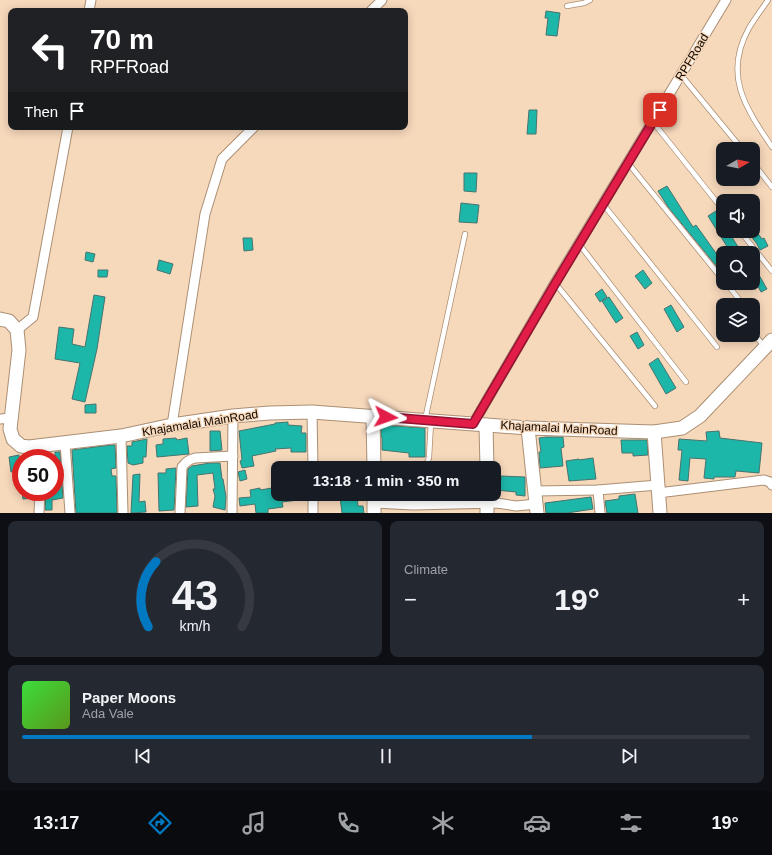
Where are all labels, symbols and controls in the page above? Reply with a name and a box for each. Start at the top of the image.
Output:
icon: left [24,24,76,76]
text: 70 m [90,24,154,55]
street label: RPFRoad [672,31,712,83]
text: RPFRoad [90,57,169,77]
pin [643,93,677,127]
icon: arrive [649,99,671,121]
icon: arrive [66,100,88,122]
text: Then [24,103,58,120]
north arrow [716,142,760,186]
map controls [716,142,760,342]
button: sound [716,194,760,238]
button: search [716,246,760,290]
button: layers [716,298,760,342]
position arrow [365,396,407,438]
street label: Khajamalai MainRoad [141,407,259,439]
street label: Khajamalai MainRoad [500,418,618,438]
speed limit sign: 50 [12,449,64,501]
text: 13:18 · 1 min · 350 m [313,472,459,489]
text: Climate [404,562,448,577]
text: 43 [172,572,218,619]
text: 19° [554,583,600,616]
text: − [404,587,417,612]
text: + [737,587,750,612]
text: km/h [180,618,211,634]
text: Paper Moons [82,689,176,706]
text: Ada Vale [82,706,134,721]
icon: previous [132,745,154,767]
icon: pause [375,745,397,767]
icon: next [618,745,640,767]
icon: directions [146,809,174,837]
icon: music [240,809,268,837]
icon: phone [334,809,362,837]
icon: climate [429,809,457,837]
icon: car [523,809,551,837]
icon: filters [617,809,645,837]
text: 13:17 [33,813,79,833]
text: 19° [712,813,739,833]

